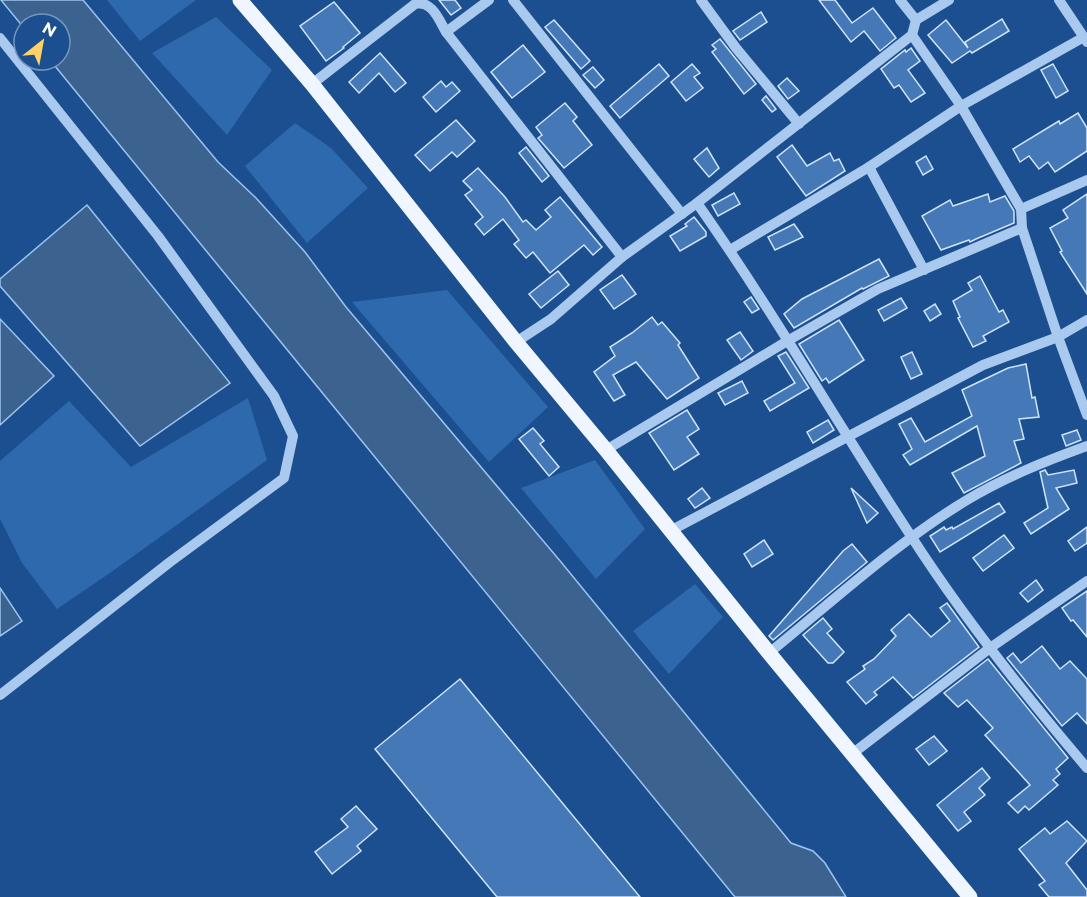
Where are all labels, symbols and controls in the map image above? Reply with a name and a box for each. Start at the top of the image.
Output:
north arrow [12,12,72,72]
text: N [39,18,60,41]

